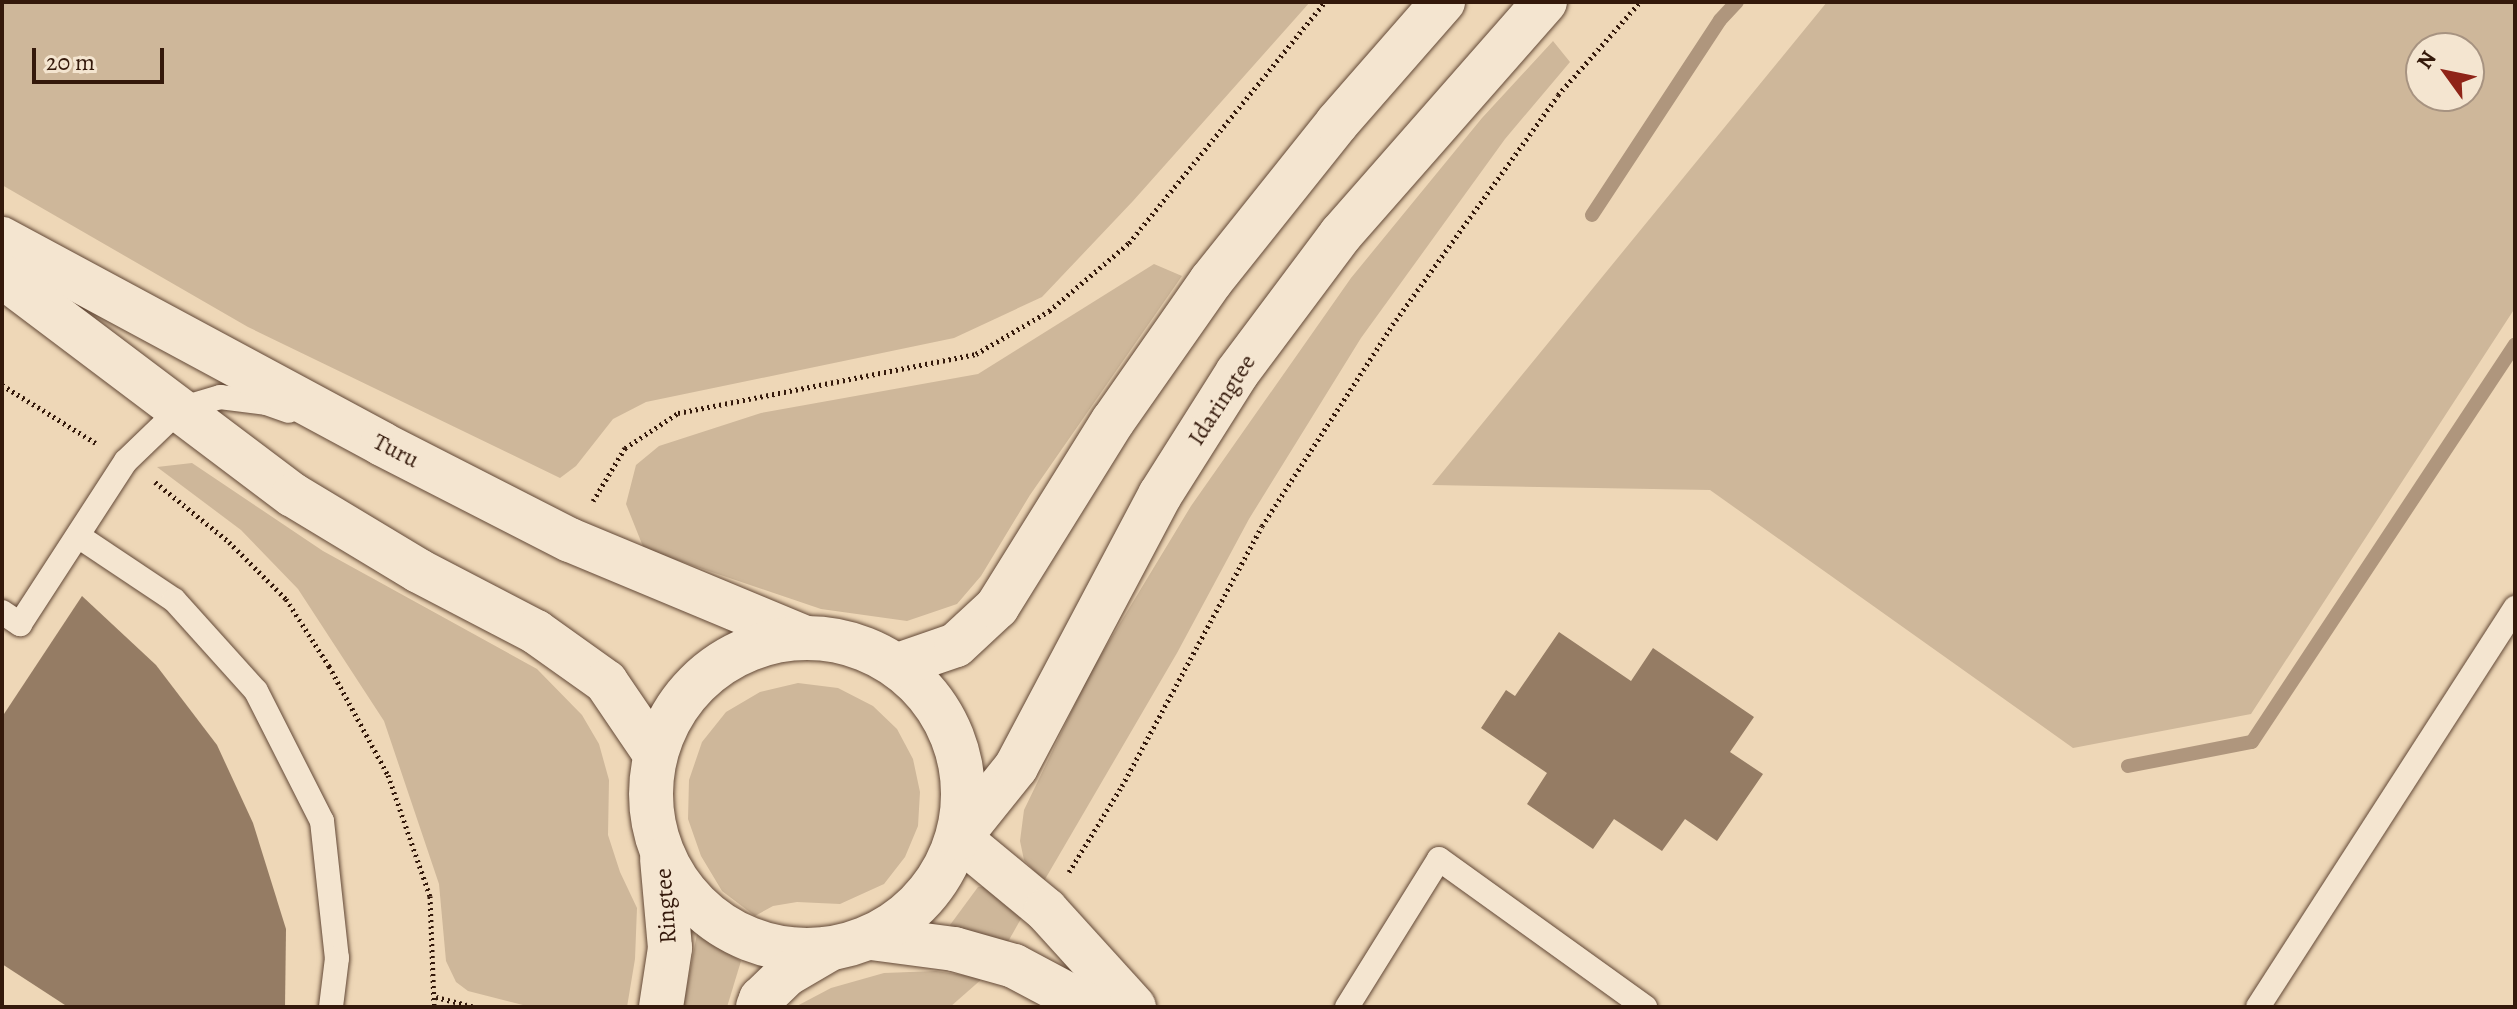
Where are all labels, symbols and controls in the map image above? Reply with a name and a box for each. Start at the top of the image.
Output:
scale bar [36,32,168,82]
north arrow [2405,32,2485,112]
text: N [2410,45,2443,75]
text: 20 m [46,46,95,78]
street label: Idaringtee [1182,349,1262,451]
street label: Turu [368,427,424,475]
street label: Ringtee [649,867,683,945]

